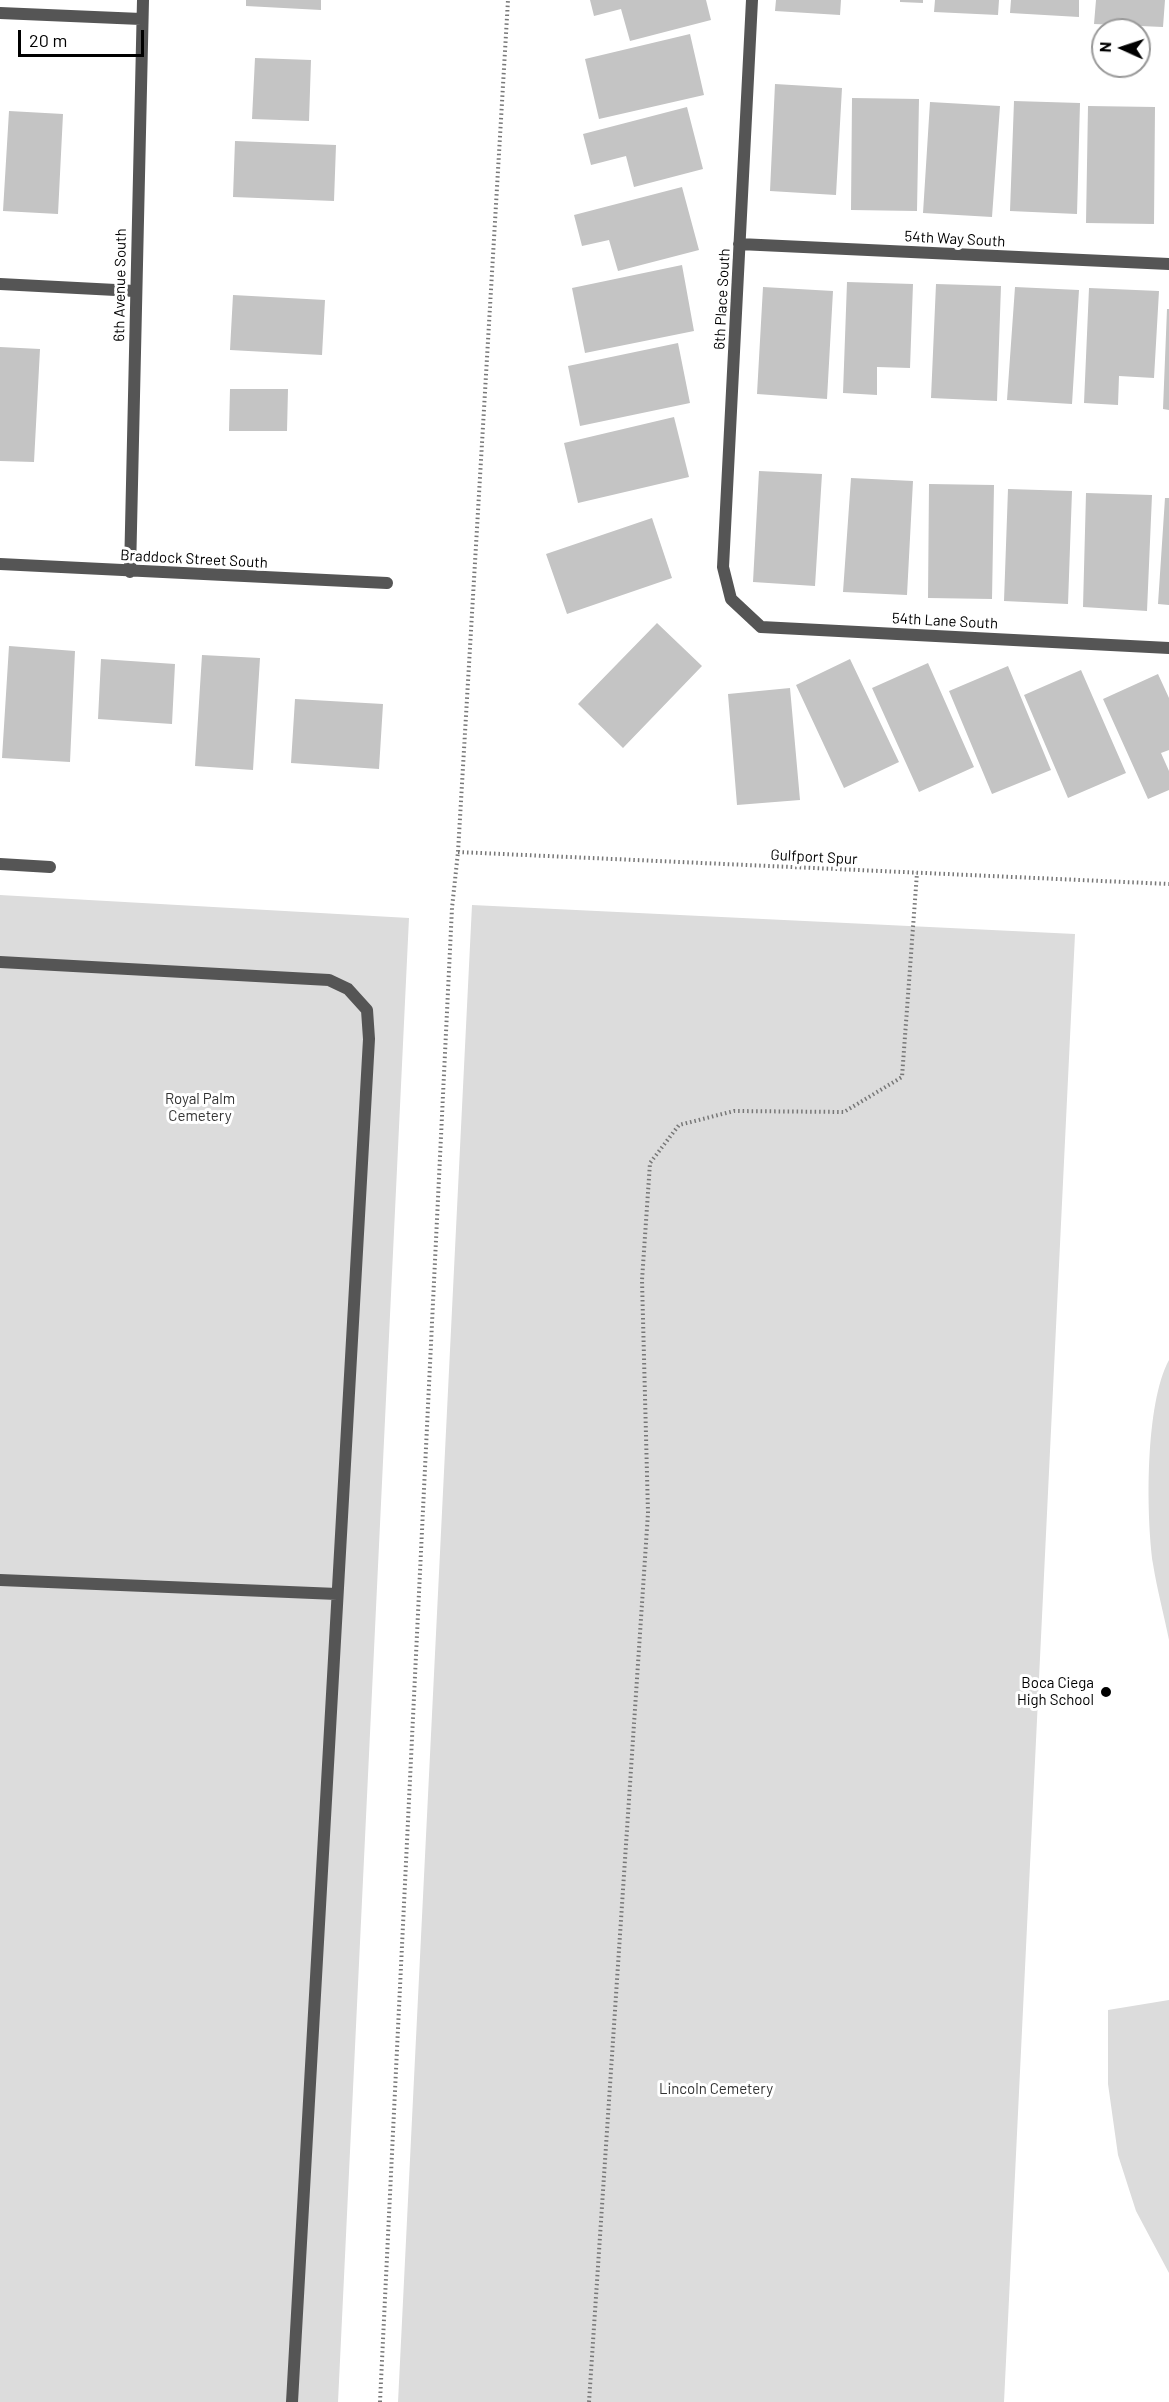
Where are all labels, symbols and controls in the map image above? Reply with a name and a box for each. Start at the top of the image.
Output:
scale bar [21,18,147,56]
north arrow [1091,18,1151,78]
text: 20 m [29,29,67,51]
text: N [1095,41,1114,53]
street label: 54th Way South [904,227,1006,251]
street label: 6th Avenue South [110,228,130,342]
street label: 6th Place South [710,248,734,350]
street label: Braddock Street South [120,546,268,572]
street label: 54th Lane South [892,609,998,633]
street label: Gulfport Spur [770,846,858,868]
park label: Royal Palm Cemetery [165,1090,235,1125]
place label: Boca Ciega High School [1017,1674,1094,1709]
marker: Boca Ciega High School [1099,1685,1113,1699]
park label: Lincoln Cemetery [659,2080,773,2098]

